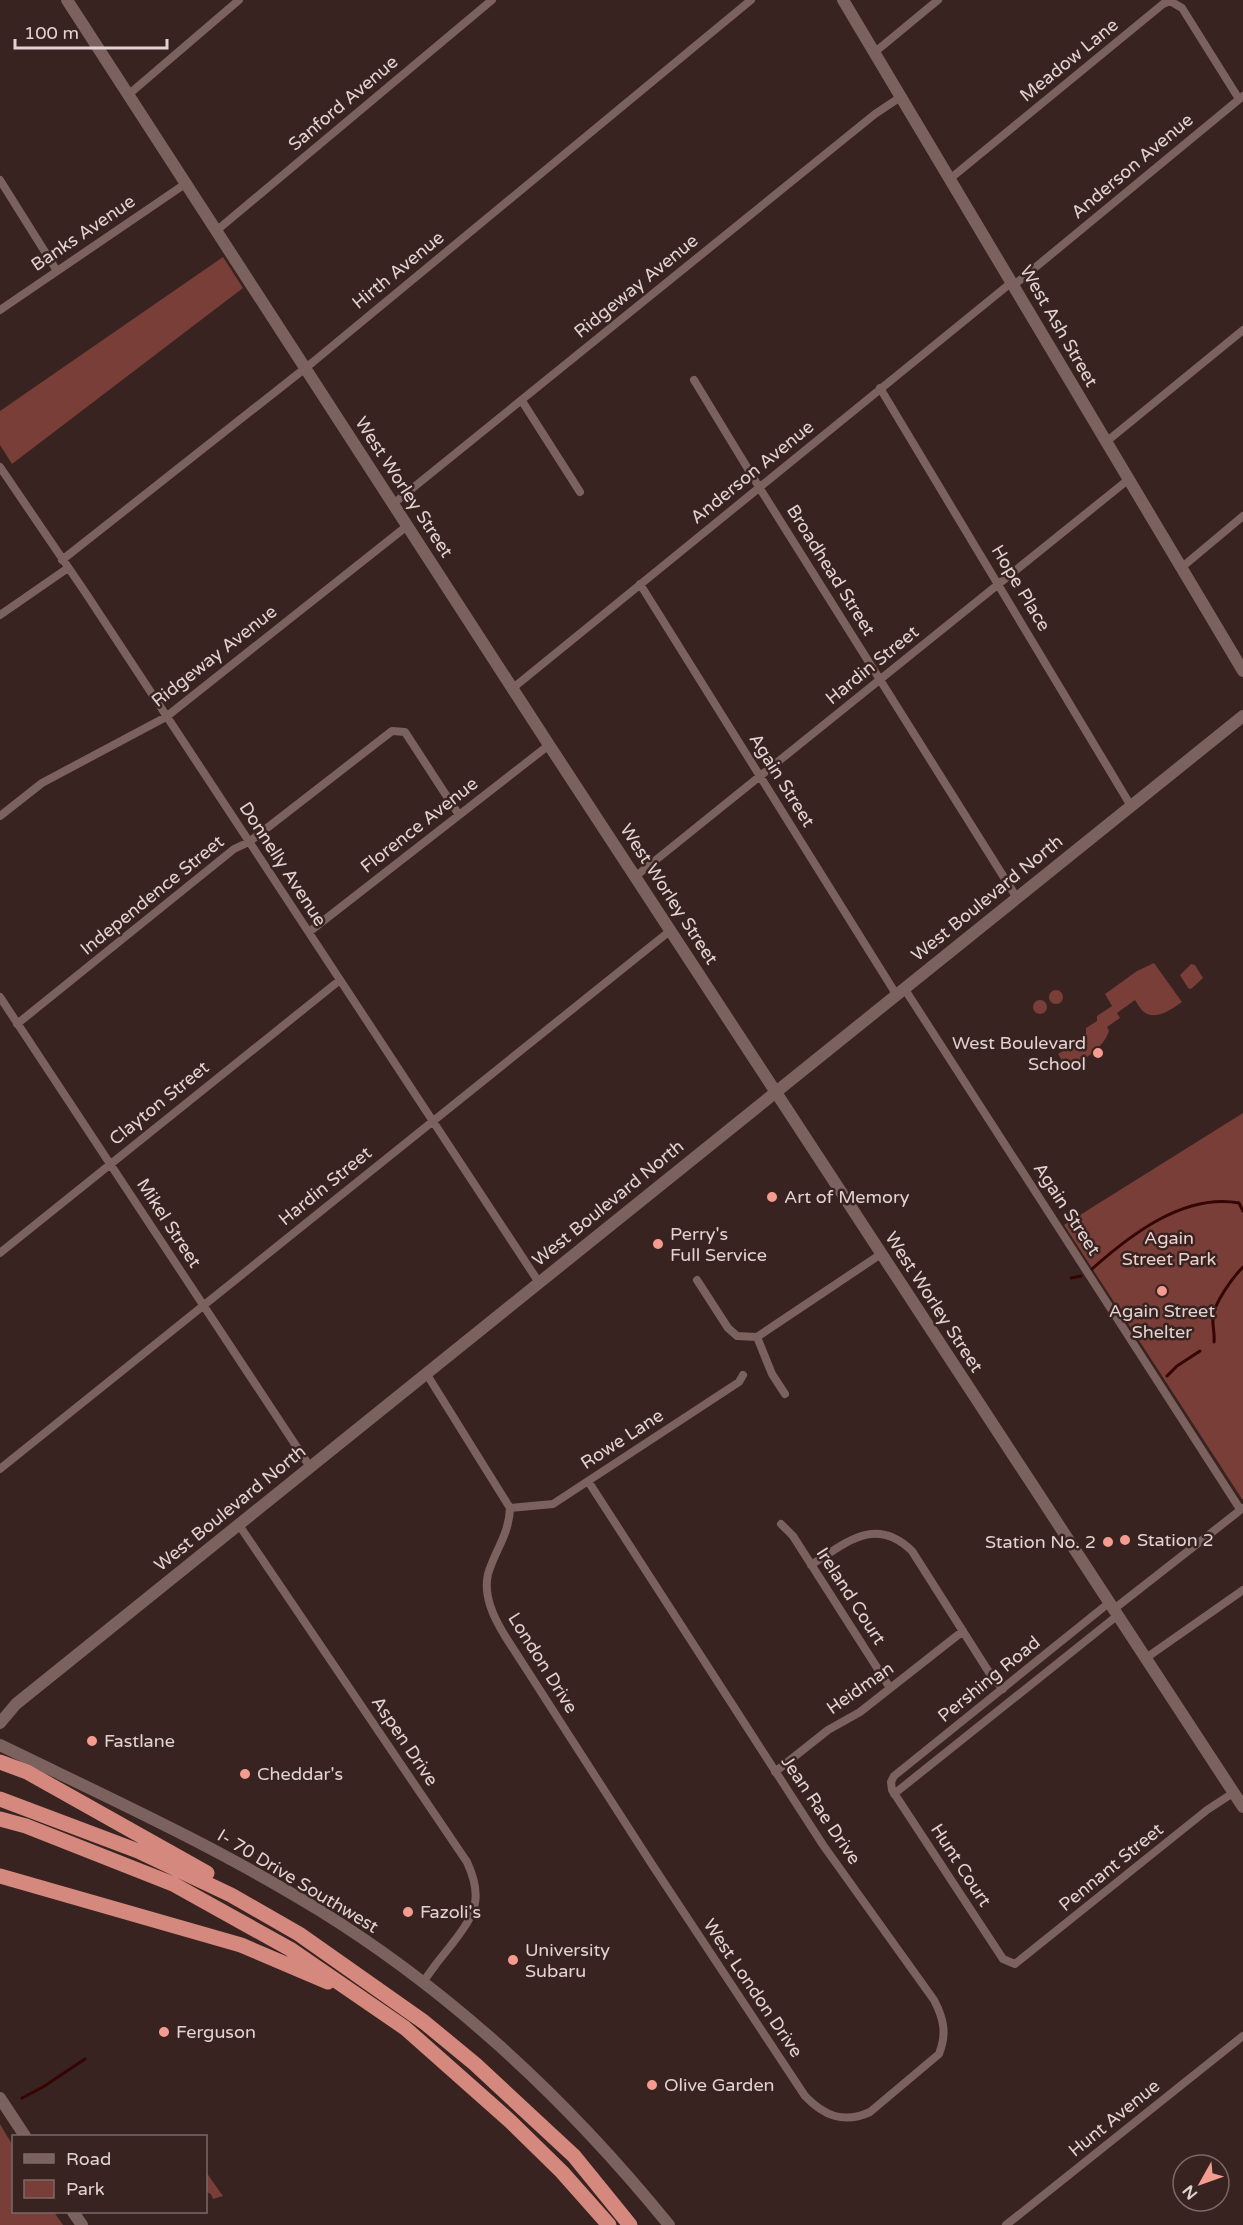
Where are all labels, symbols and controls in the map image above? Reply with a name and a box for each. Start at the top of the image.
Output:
scale bar [15,12,166,50]
street label: Meadow Lane [1015,14,1123,106]
text: 100 m [24,22,79,44]
street label: Sanford Avenue [284,51,402,155]
street label: Anderson Avenue [1067,109,1197,223]
street label: Banks Avenue [27,190,139,276]
street label: Hirth Avenue [348,226,448,314]
street label: Ridgeway Avenue [570,229,702,343]
street label: West Ash Street [1015,261,1103,391]
street label: West Worley Street [350,413,458,562]
street label: Anderson Avenue [686,416,818,528]
street label: Broadhead Street [782,501,880,640]
street label: Hope Place [987,541,1055,635]
street label: Ridgeway Avenue [147,600,281,712]
street label: Hardin Street [821,621,923,709]
street label: Again Street [745,729,820,831]
street label: Florence Avenue [356,772,482,878]
street label: Donnelly Avenue [235,798,331,930]
street label: West Worley Street [615,820,723,969]
street label: Independence Street [76,830,228,960]
street label: West Boulevard North [907,830,1067,966]
place label: West Boulevard School [952,1032,1086,1075]
marker: West Boulevard School [1091,1046,1105,1060]
street label: Clayton Street [105,1056,213,1150]
street label: West Boulevard North [528,1135,688,1271]
street label: Hardin Street [274,1142,376,1230]
street label: Again Street [1029,1158,1105,1260]
street label: Mikel Street [132,1174,206,1272]
place label: Art of Memory [784,1186,910,1208]
marker: Art of Memory [765,1190,779,1204]
place label: Perry's Full Service [670,1223,767,1266]
park label: Again Street Park [1122,1227,1216,1270]
street label: West Worley Street [880,1228,988,1377]
marker: Perry's Full Service [651,1237,665,1251]
marker: Again Street Shelter [1155,1284,1169,1298]
place label: Again Street Shelter [1109,1300,1215,1343]
street label: Rowe Lane [576,1404,668,1474]
street label: West Boulevard North [150,1440,310,1576]
place label: Station 2 [1137,1529,1214,1551]
place label: Station No. 2 [985,1531,1096,1553]
marker: Station 2 [1118,1533,1132,1547]
marker: Station No. 2 [1101,1535,1115,1549]
street label: Ireland Court [811,1543,891,1649]
street label: London Drive [503,1609,583,1717]
street label: Pershing Road [933,1631,1045,1727]
street label: Heidman [822,1657,898,1719]
street label: Aspen Drive [367,1692,443,1790]
place label: Fastlane [104,1730,175,1752]
marker: Fastlane [85,1734,99,1748]
street label: Jean Rae Drive [777,1751,865,1869]
place label: Cheddar's [257,1763,343,1785]
marker: Cheddar's [238,1767,252,1781]
street label: Pennant Street [1054,1818,1168,1916]
street label: Hunt Court [926,1819,996,1911]
street label: I- 70 Drive Southwest [214,1824,383,1938]
place label: Fazoli's [420,1901,481,1923]
marker: Fazoli's [401,1905,415,1919]
street label: West London Drive [699,1915,807,2061]
place label: University Subaru [525,1939,610,1982]
marker: University Subaru [506,1953,520,1967]
place label: Ferguson [176,2021,256,2043]
marker: Ferguson [157,2025,171,2039]
place label: Olive Garden [664,2074,775,2096]
street label: Hunt Avenue [1064,2075,1164,2161]
marker: Olive Garden [645,2078,659,2092]
legend [12,2135,207,2213]
text: Road [66,2148,111,2170]
north arrow [1171,2153,1231,2213]
text: Park [66,2178,105,2200]
text: N [1178,2181,1202,2203]

